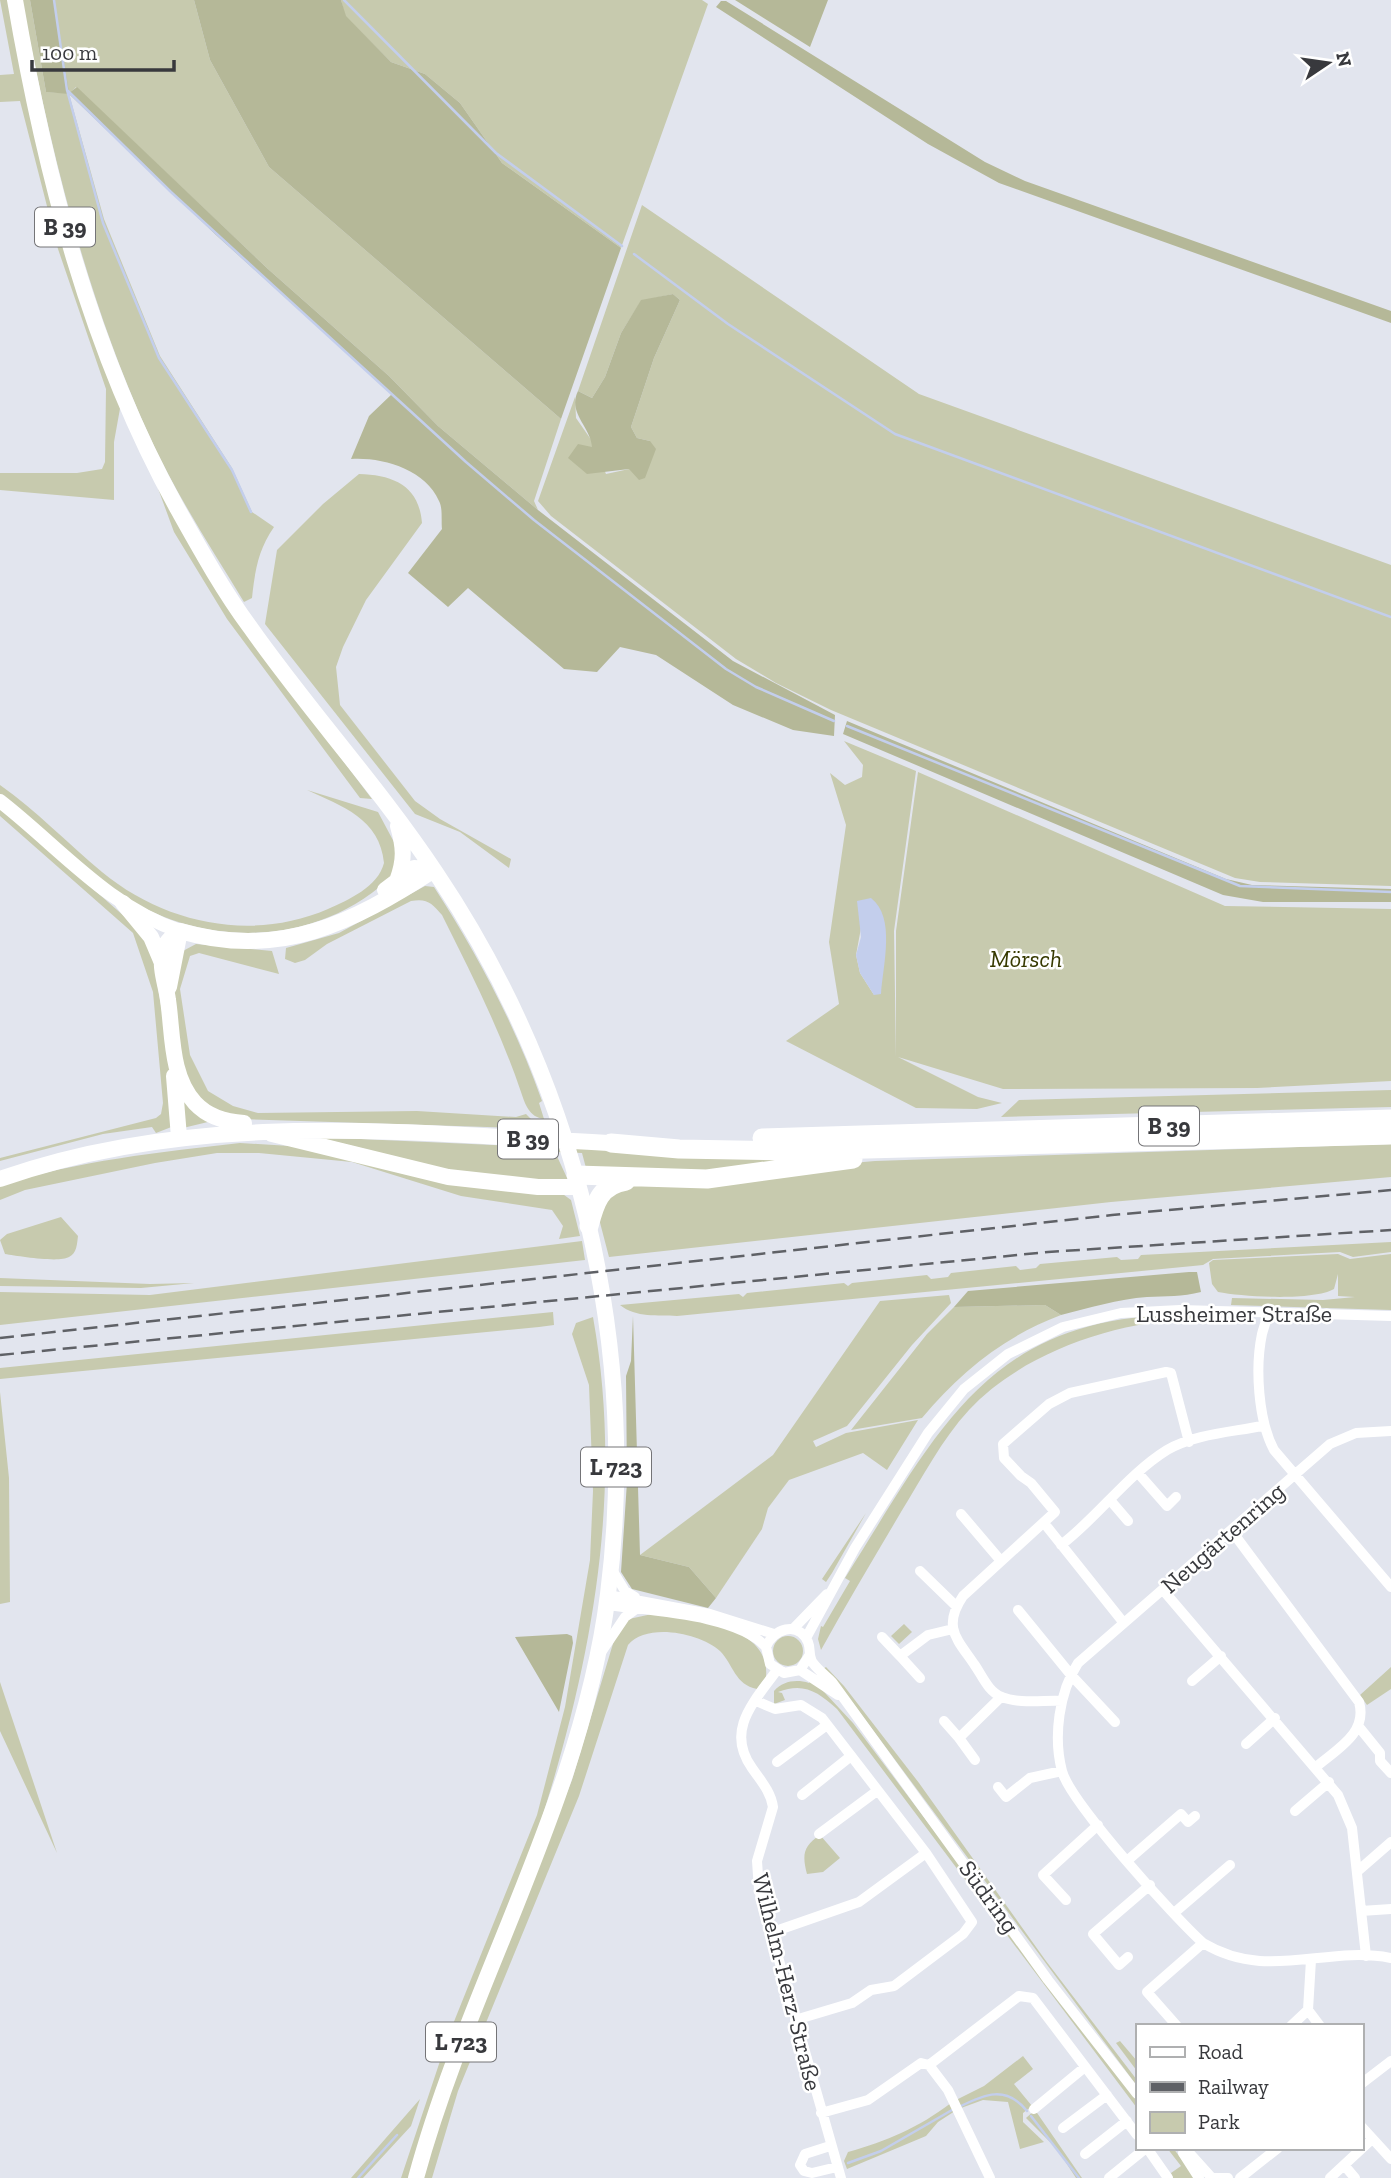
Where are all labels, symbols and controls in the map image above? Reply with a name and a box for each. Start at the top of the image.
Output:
scale bar [32,28,173,72]
north arrow [1293,28,1363,98]
text: 100 m [42,40,97,65]
text: N [1331,50,1357,69]
road number: B 39 [35,208,95,246]
park label: Mörsch [990,944,1062,973]
road number: B 39 [1139,1106,1199,1146]
road number: B 39 [498,1120,558,1158]
street label: Lussheimer Straße [1136,1299,1332,1328]
road number: L 723 [581,1448,651,1486]
street label: Neugärtenring [1155,1476,1290,1599]
street label: Südring [953,1855,1026,1939]
street label: Wilhelm-Herz-Straße [746,1870,829,2094]
road number: L 723 [426,2022,496,2062]
legend [1136,2024,1363,2150]
text: Road [1198,2039,1244,2064]
text: Railway [1198,2074,1269,2099]
text: Park [1198,2109,1240,2134]

